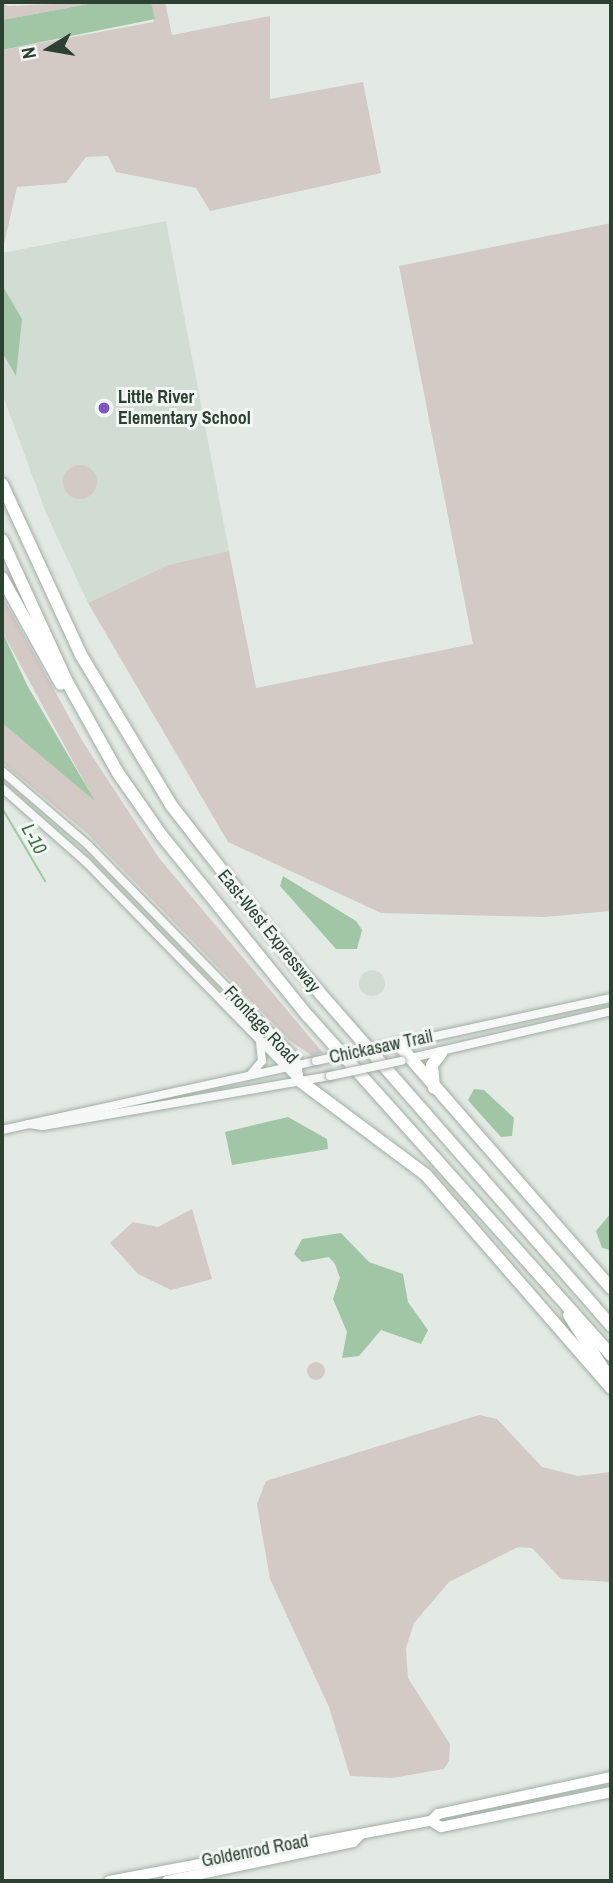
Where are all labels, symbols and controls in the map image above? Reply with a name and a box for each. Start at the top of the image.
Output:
north arrow [14,14,84,84]
text: N [15,45,42,61]
place label: Little River Elementary School [118,387,251,430]
marker: Little River Elementary School [96,400,112,416]
water label: L-10 [16,820,52,858]
street label: East-West Expressway [213,865,325,997]
street label: Frontage Road [220,982,302,1068]
street label: Chickasaw Trail [327,1025,435,1069]
street label: Goldenrod Road [200,1830,310,1872]

